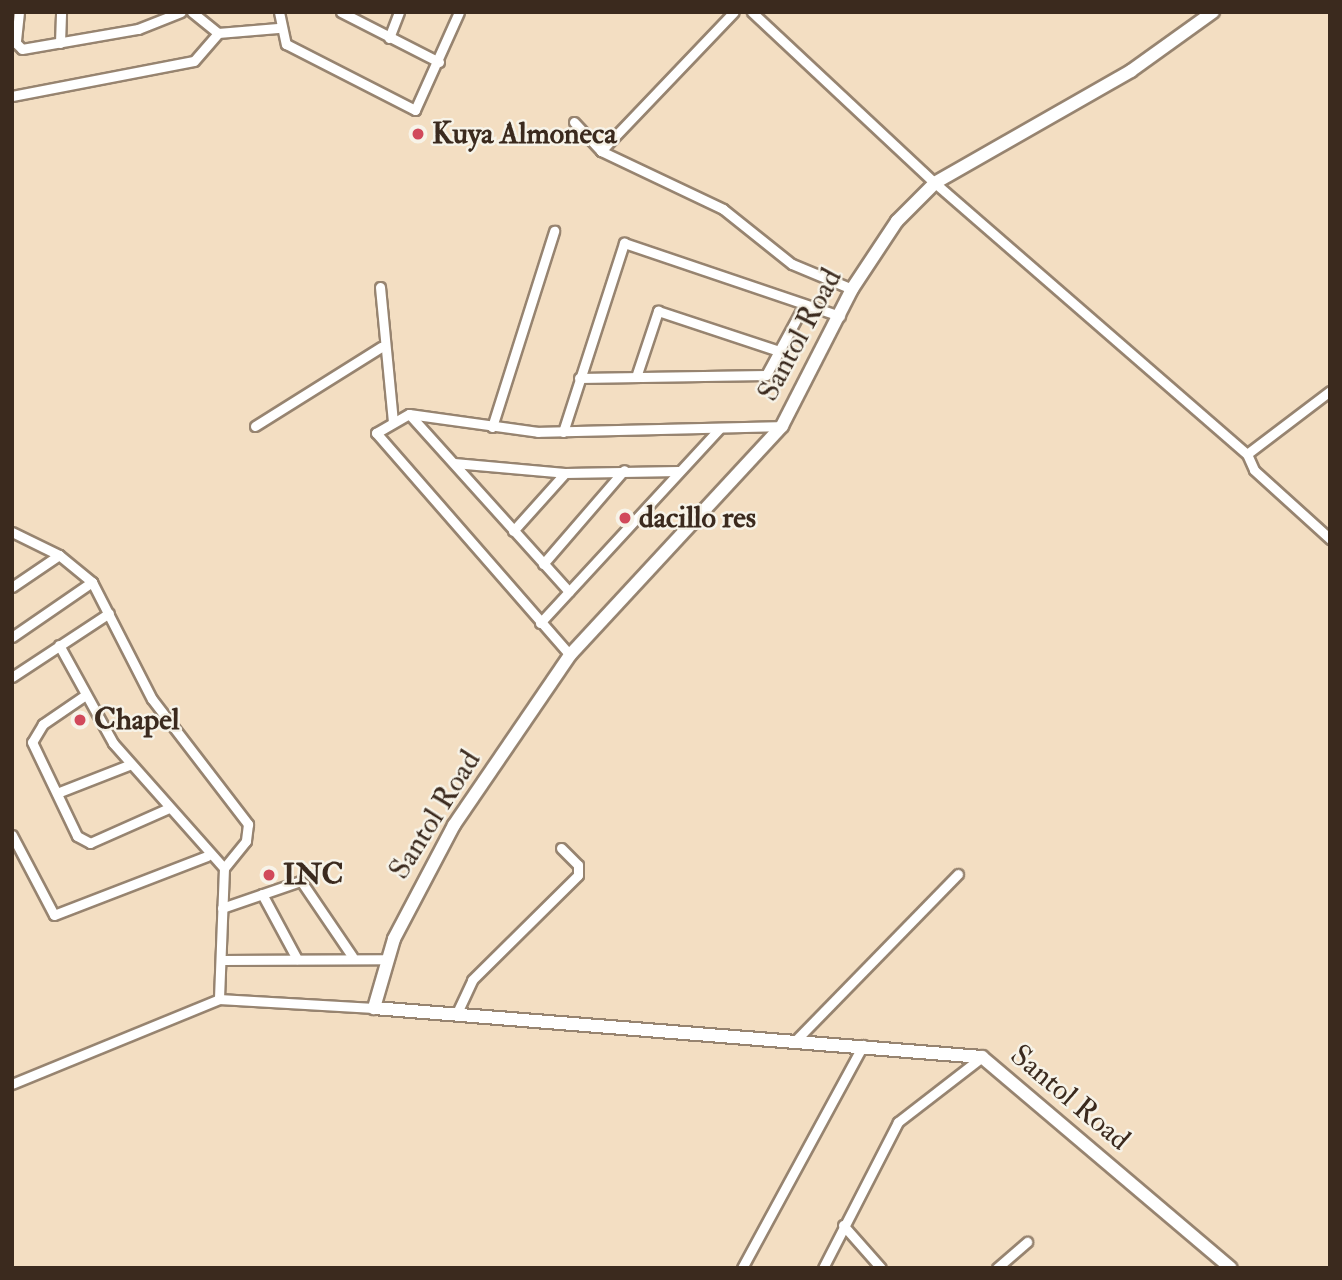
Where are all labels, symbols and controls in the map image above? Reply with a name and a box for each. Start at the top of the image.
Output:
place label: Kuya Almoneca [432,116,617,152]
marker: Kuya Almoneca [410,126,426,142]
street label: Santol Road [750,263,850,407]
place label: dacillo res [639,500,756,536]
marker: dacillo res [617,510,633,526]
place label: Chapel [94,702,179,738]
marker: Chapel [72,712,88,728]
street label: Santol Road [381,744,489,886]
place label: INC [283,857,344,893]
marker: INC [261,867,277,883]
street label: Santol Road [1003,1038,1137,1158]

